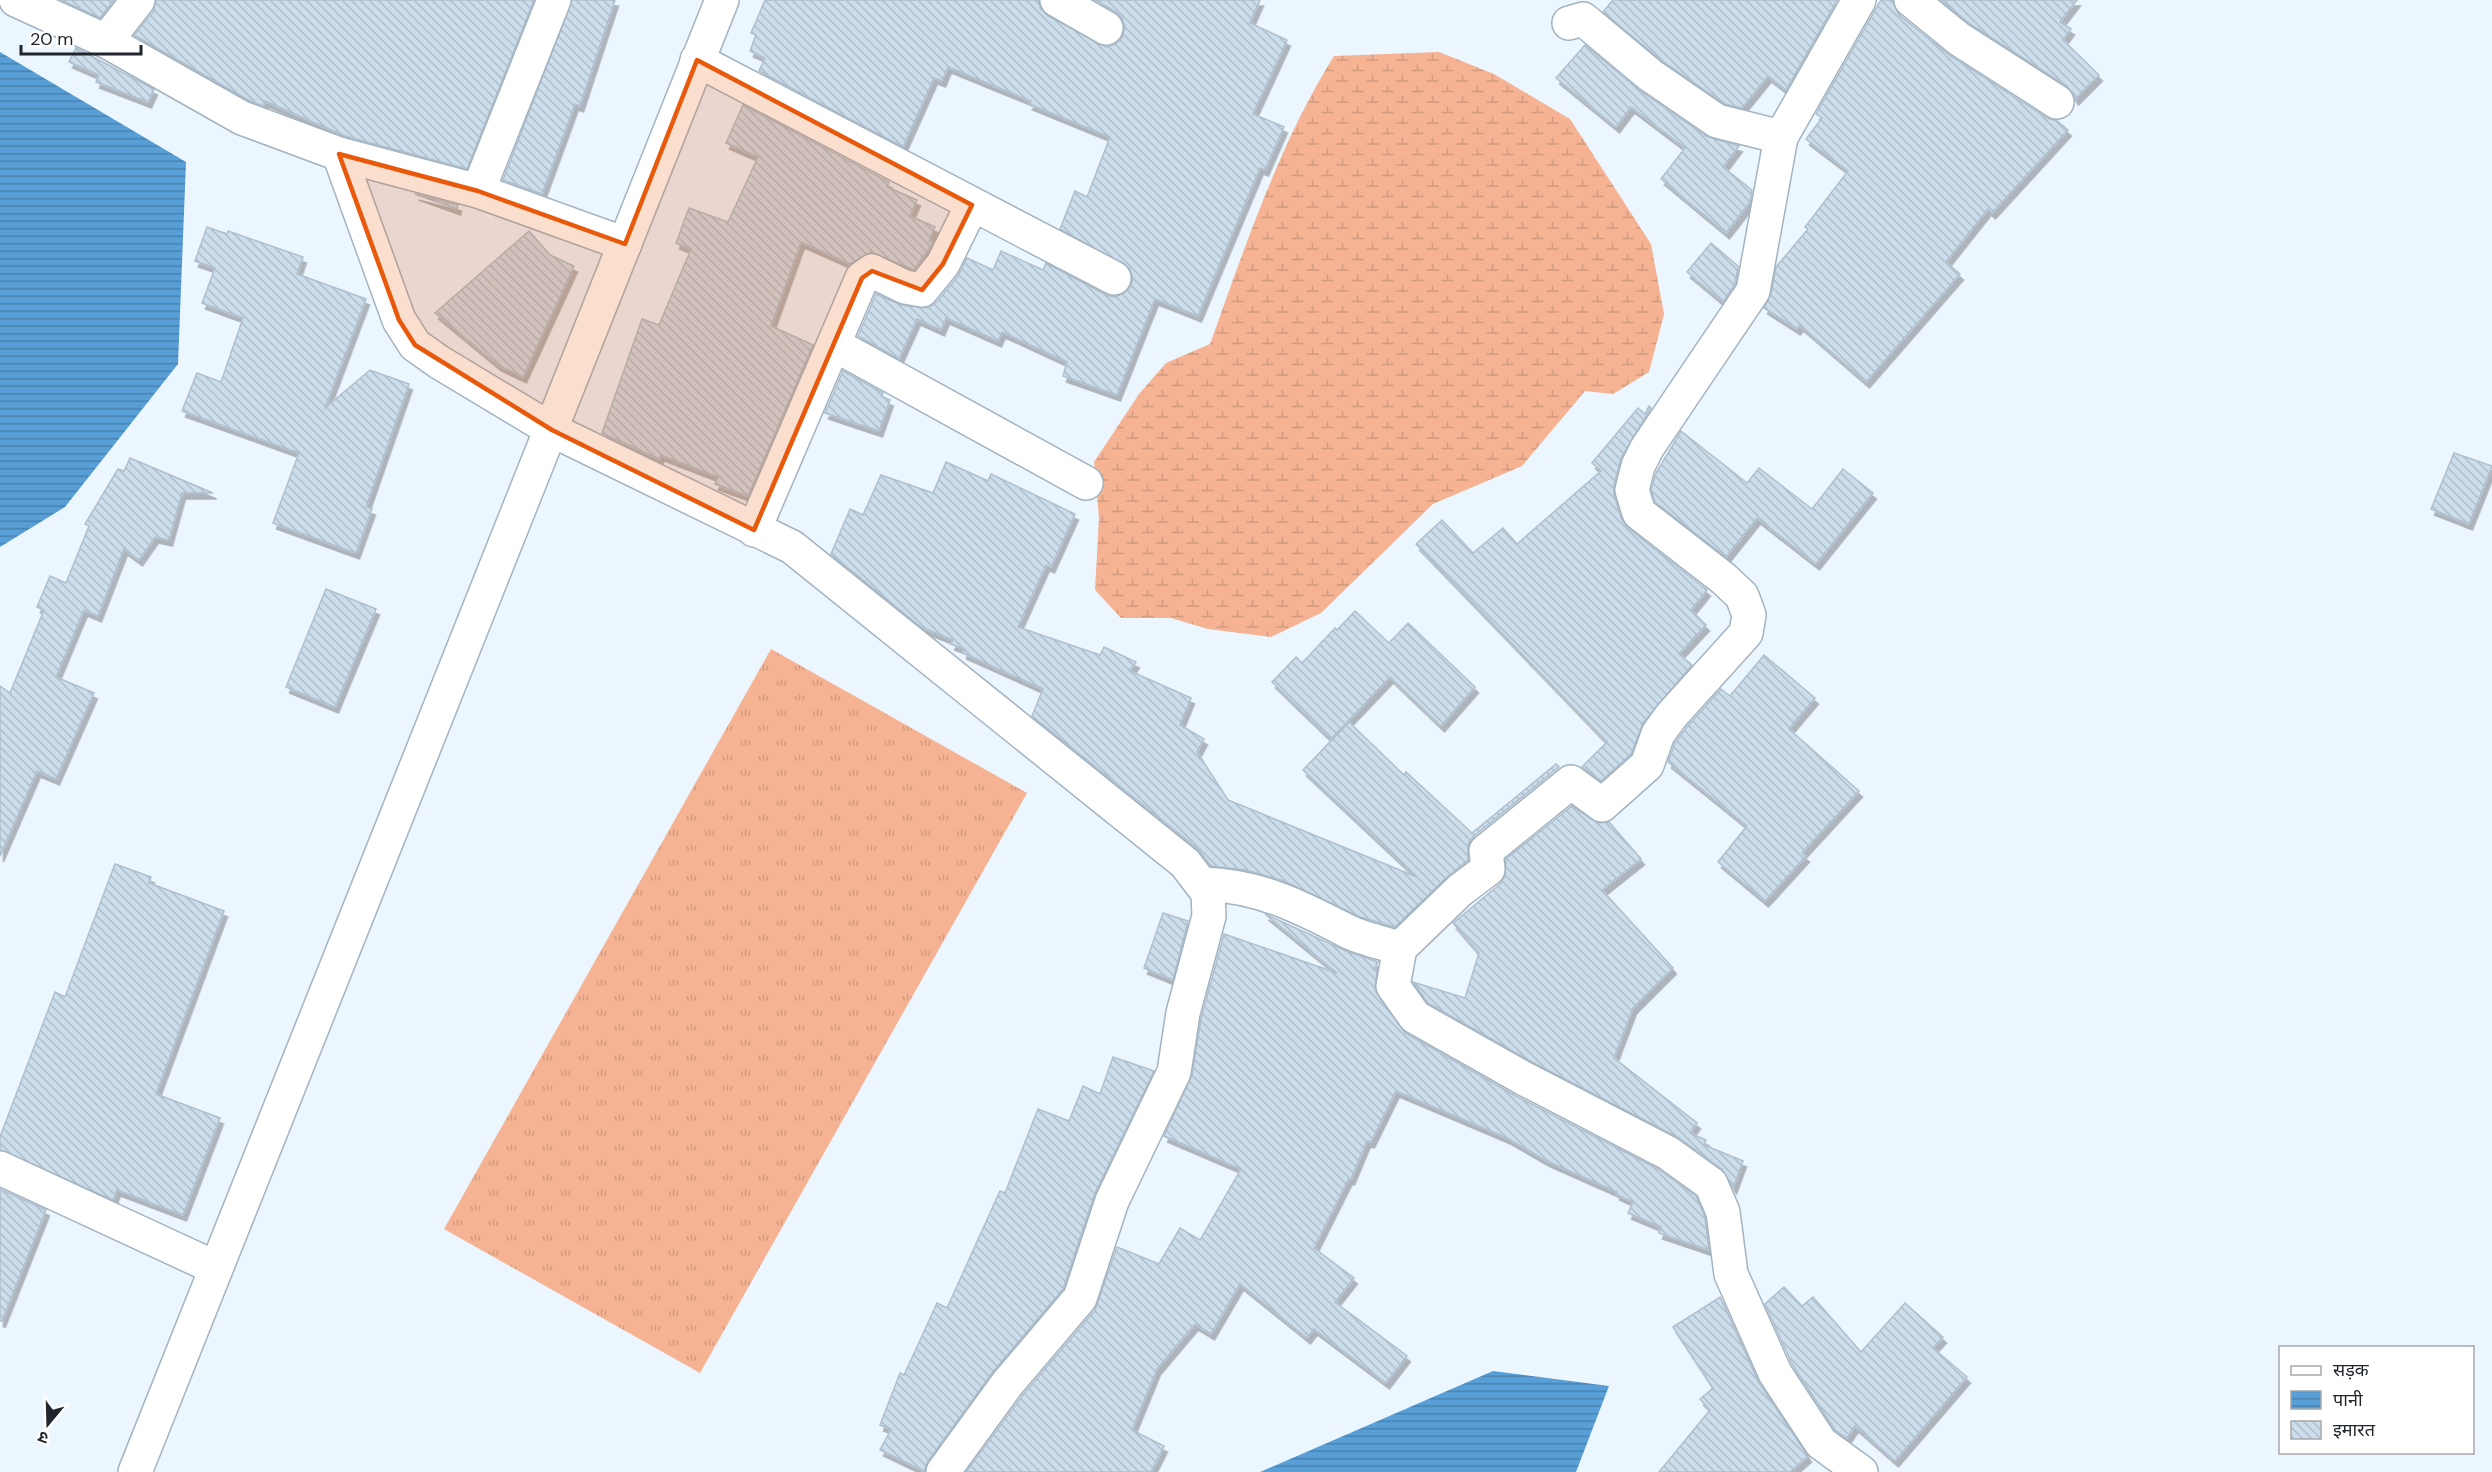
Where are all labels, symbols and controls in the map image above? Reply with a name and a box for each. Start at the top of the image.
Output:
scale bar [21,18,141,56]
text: 20 m [30,27,73,51]
legend [2279,1346,2474,1454]
text: सड़क [2333,1358,2370,1382]
text: पानी [2333,1388,2363,1412]
north arrow [18,1394,78,1454]
text: इमारत [2333,1418,2376,1442]
text: उ [35,1426,51,1449]

